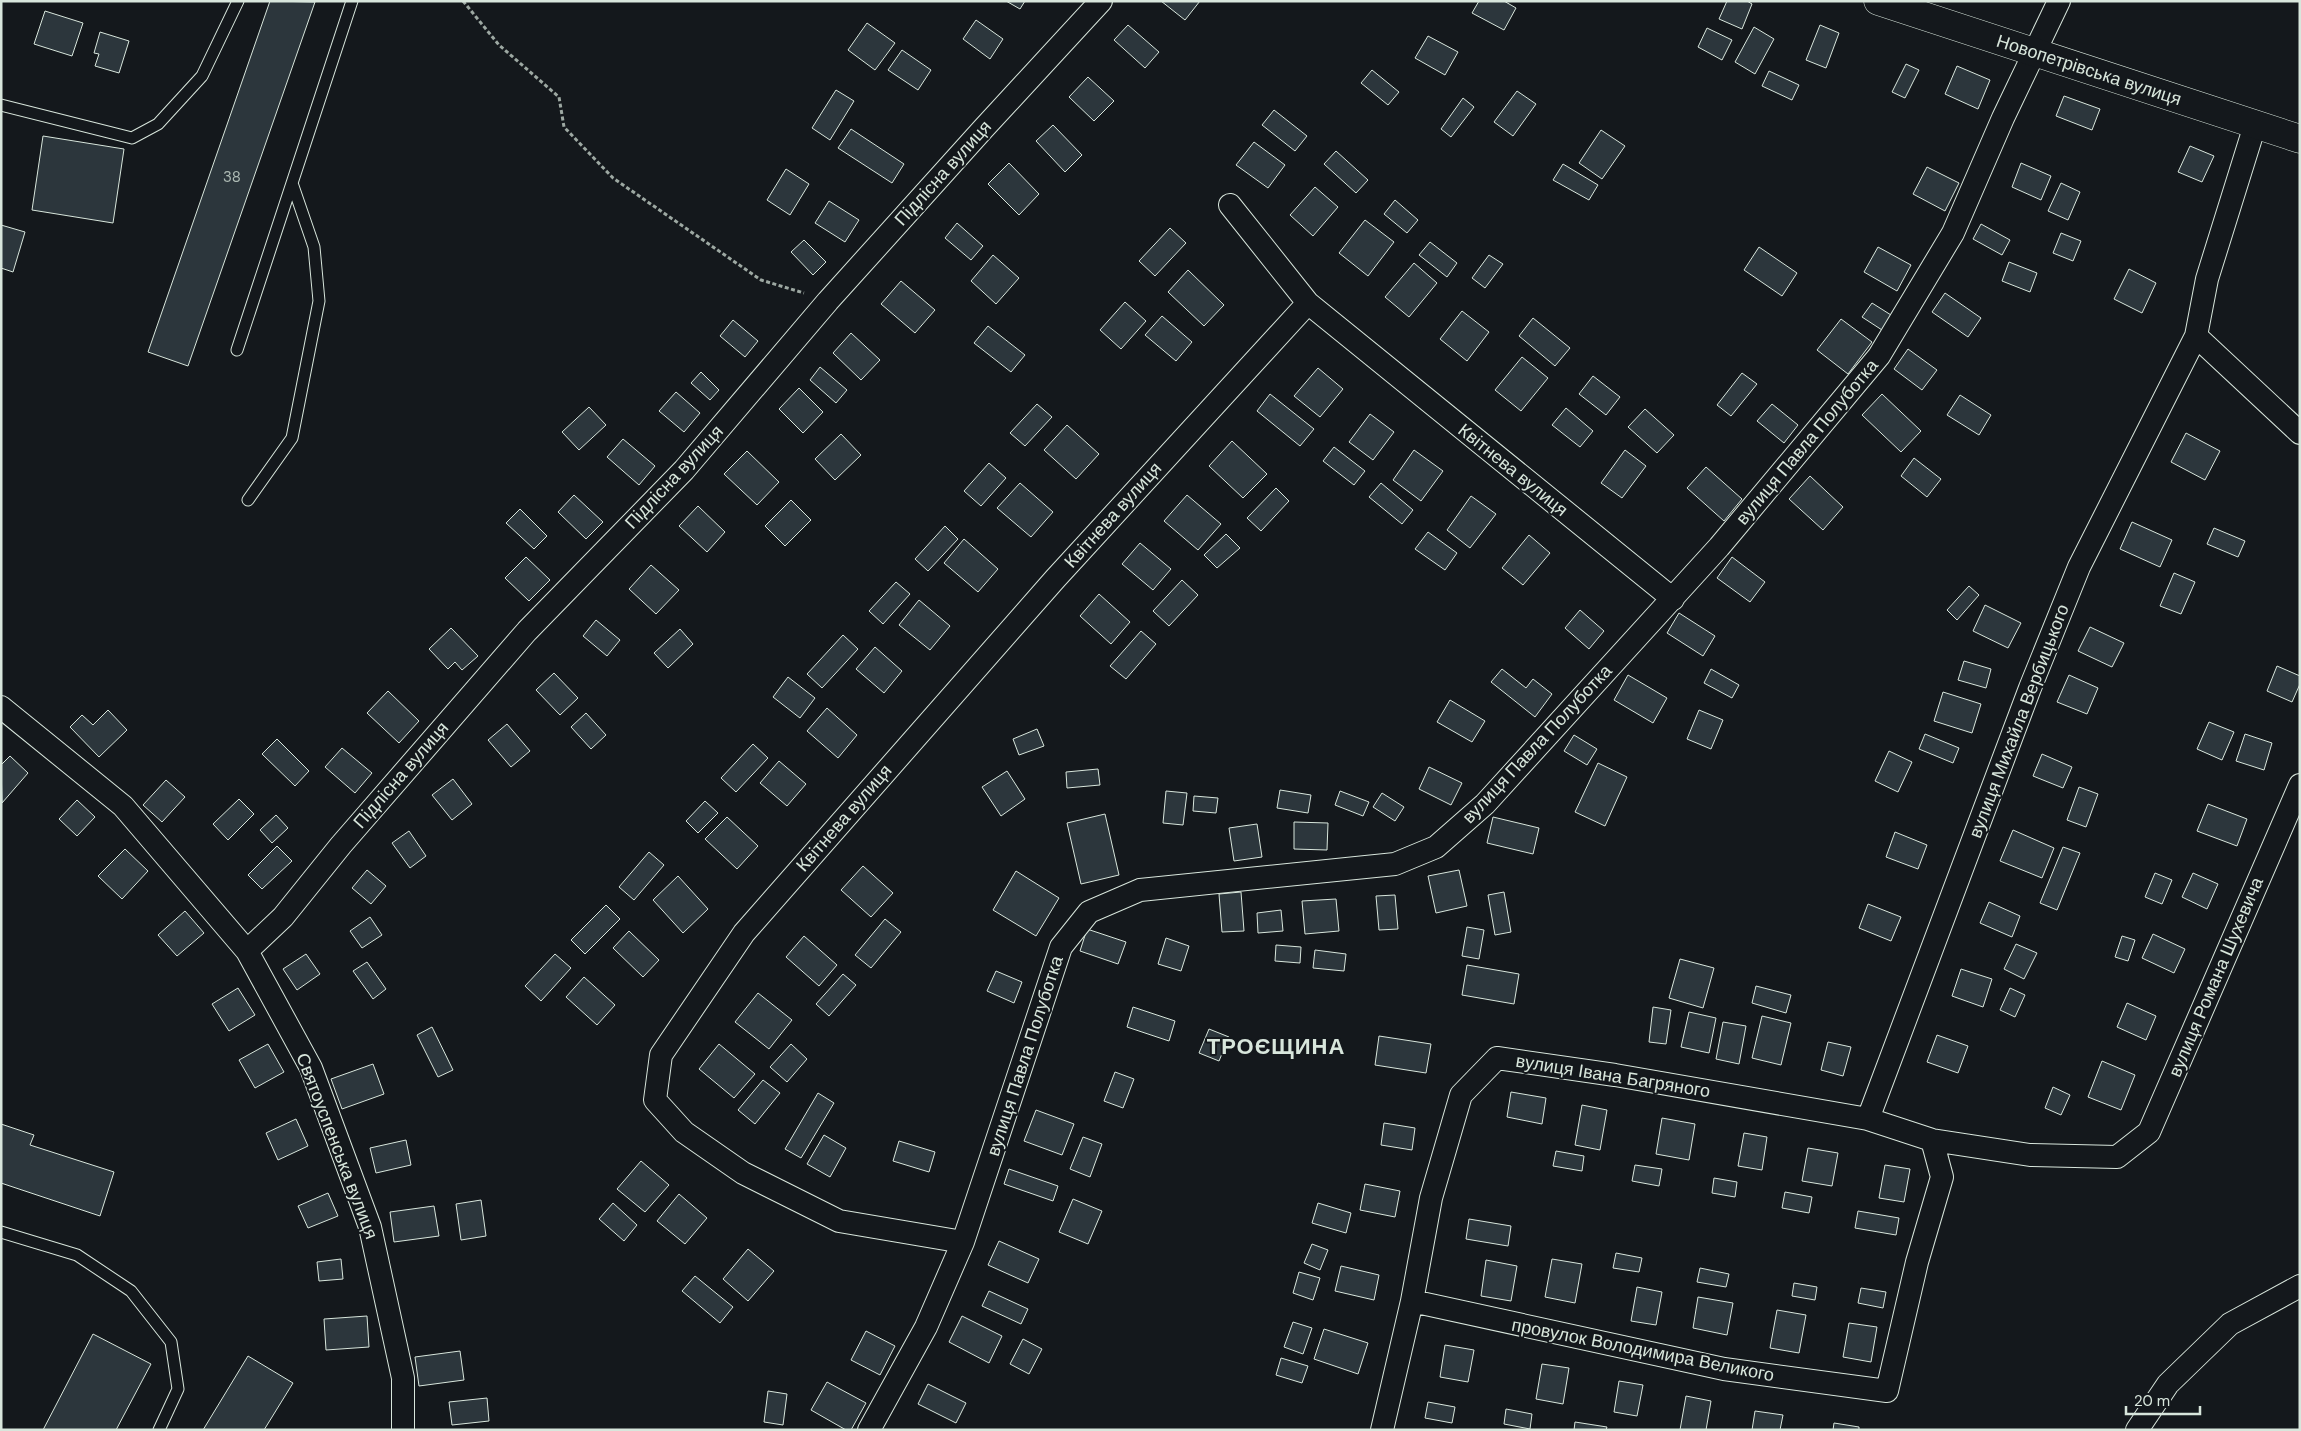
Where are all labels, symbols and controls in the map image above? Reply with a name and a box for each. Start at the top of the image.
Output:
street label: Новопетрівська вулиця [1994,29,2184,111]
street label: Підлісна вулиця [889,115,997,231]
house number: 38 [223,167,241,187]
street label: вулиця Павла Полуботка [1731,353,1884,530]
street label: Квітнева вулиця [1453,418,1573,522]
street label: Підлісна вулиця [620,420,728,534]
street label: Квітнева вулиця [1059,457,1167,573]
street label: вулиця Михайла Вербицького [1963,601,2075,841]
street label: вулиця Павла Полуботка [1457,659,1618,829]
street label: Підлісна вулиця [348,717,454,833]
street label: Квітнева вулиця [791,759,897,877]
street label: вулиця Романа Шухевича [2163,873,2269,1081]
street label: вулиця Павла Полуботка [981,952,1069,1159]
district label: ТРОЄЩИНА [1207,1032,1345,1061]
street label: вулиця Івана Багряного [1514,1049,1712,1103]
street label: Святоуспенська вулиця [290,1050,384,1242]
street label: провулок Володимира Великого [1510,1313,1776,1387]
scale bar [2126,1384,2200,1416]
text: 20 m [2134,1391,2170,1411]

